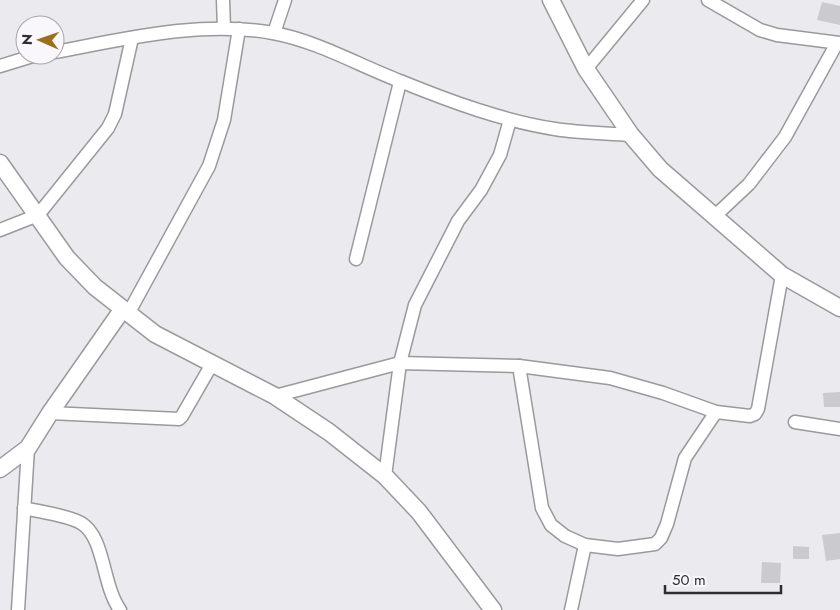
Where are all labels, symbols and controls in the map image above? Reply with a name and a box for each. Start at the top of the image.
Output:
north arrow [15,15,65,65]
text: N [17,34,37,45]
scale bar [665,562,781,594]
text: 50 m [672,569,706,591]

